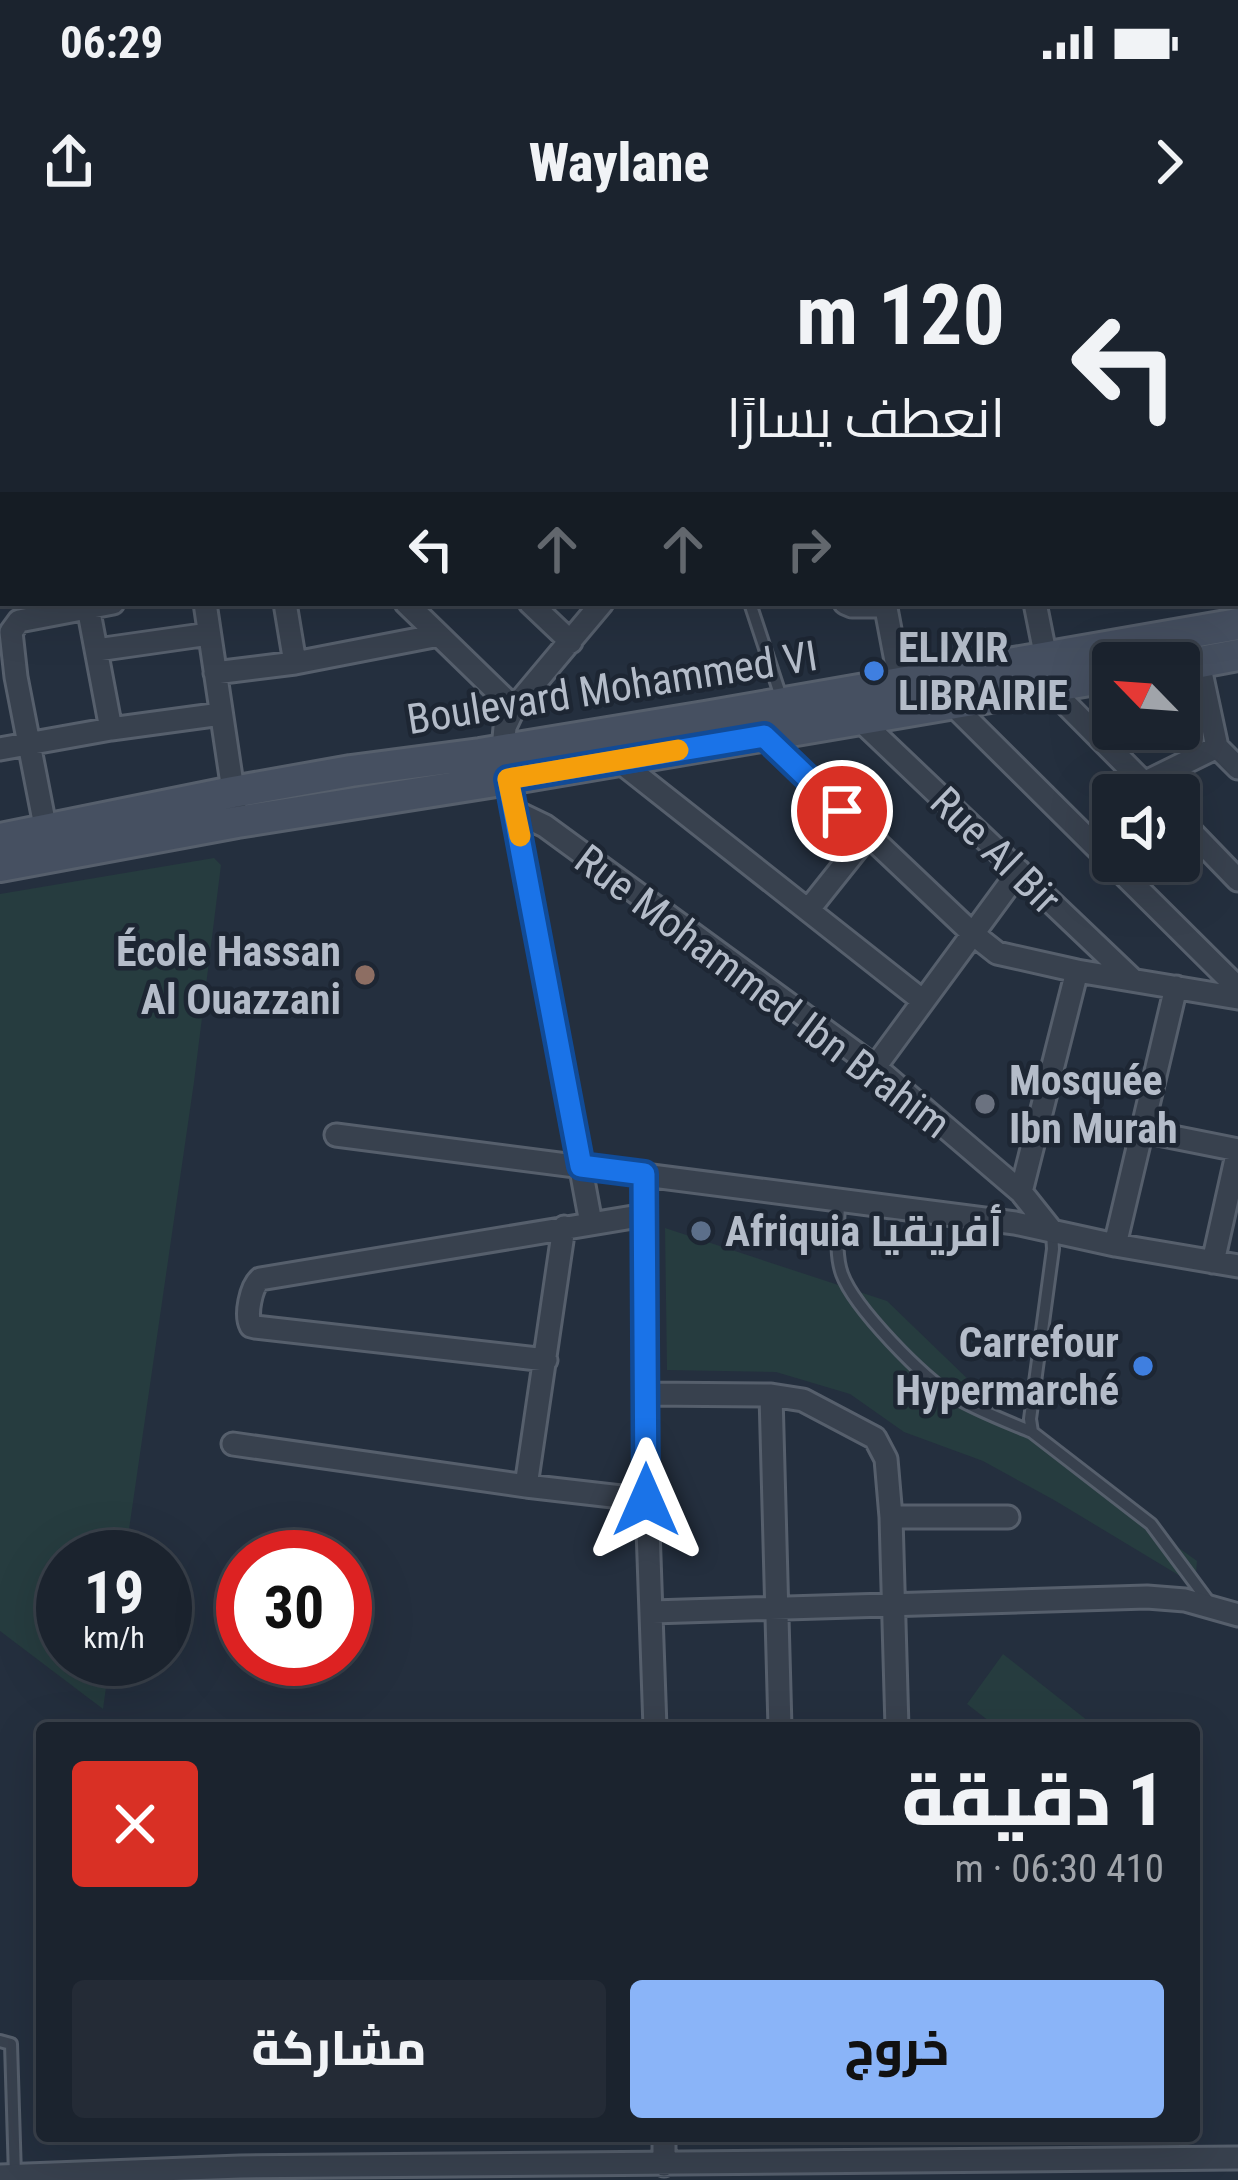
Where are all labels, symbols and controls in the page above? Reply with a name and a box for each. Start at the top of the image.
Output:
text: 06:29 [60,16,163,69]
icon: share [36,129,102,195]
icon: forward [1136,129,1202,195]
text: Waylane [529,131,709,194]
text: 120 m [796,266,1005,365]
icon: left [1047,288,1203,444]
text: انعطف يسارًا [726,387,1005,450]
icon: left [398,516,464,582]
icon: ahead [524,516,590,582]
icon: ahead [650,516,716,582]
icon: right [776,516,842,582]
place label: ELIXIR LIBRAIRIE [898,623,1068,720]
street label: Boulevard Mohammed VI [403,631,821,744]
north arrow [1092,642,1200,750]
map controls [1092,642,1200,882]
marker: ELIXIR LIBRAIRIE [861,658,887,684]
pin [791,760,893,862]
button: sound [1092,774,1200,882]
street label: Rue Al Bir [921,777,1070,924]
icon: arrive [809,778,875,844]
street label: Rue Mohammed Ibn Brahim [566,835,960,1148]
place label: École Hassan Al Ouazzani [116,927,341,1024]
marker: École Hassan Al Ouazzani [352,962,378,988]
place label: Mosquée Ibn Murah [1009,1056,1178,1153]
marker: Mosquée Ibn Murah [972,1091,998,1117]
place label: Afriquia أفريقيا [725,1204,1002,1256]
marker: Afriquia أفريقيا [688,1218,714,1244]
place label: Carrefour Hypermarché [895,1318,1119,1415]
marker: Carrefour Hypermarché [1130,1353,1156,1379]
position arrow [583,1437,709,1563]
speed limit sign: 30 [216,1530,372,1686]
text: 19 [84,1557,144,1628]
text: km/h [83,1620,145,1655]
text: 1 دقيقة [902,1758,1164,1843]
button: close [72,1761,198,1887]
text: 410 m · 06:30 [954,1846,1164,1892]
button: مشاركة [72,1980,606,2118]
button: خروج [630,1980,1164,2118]

